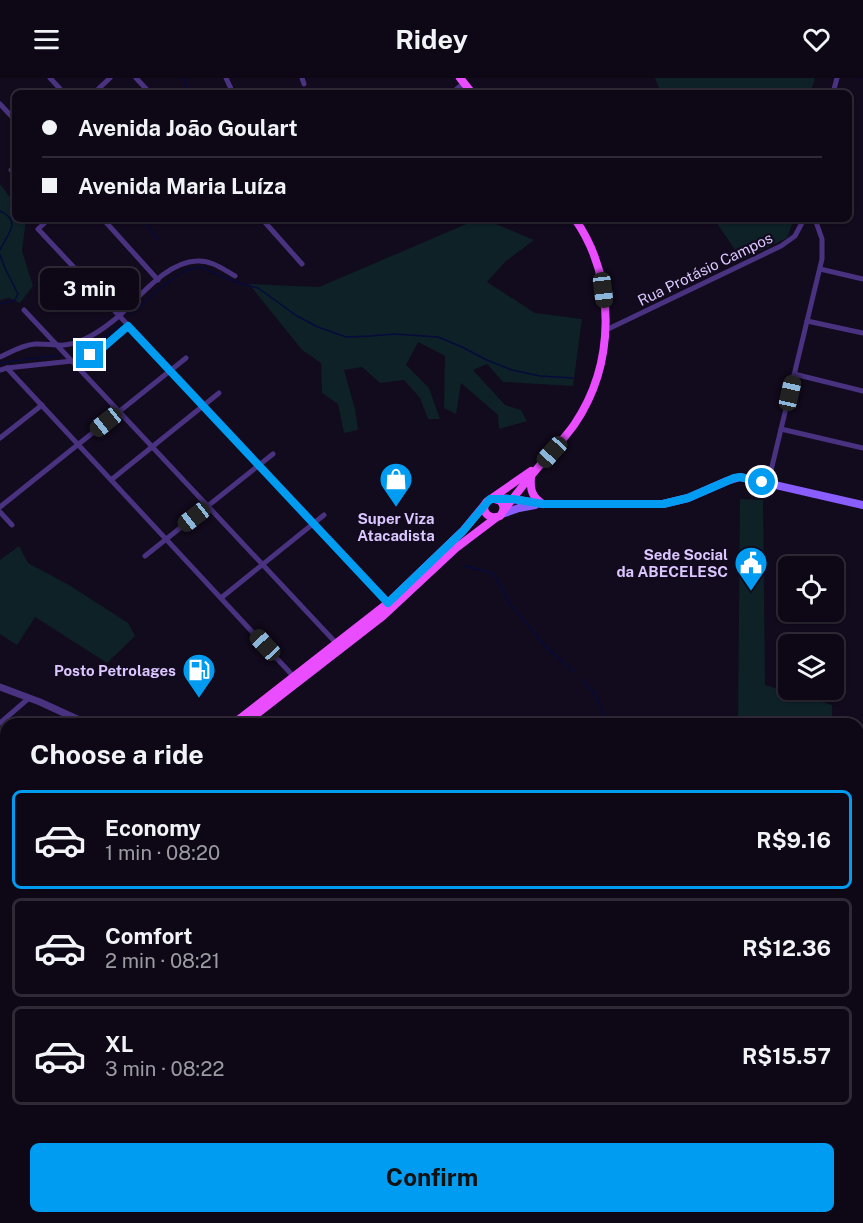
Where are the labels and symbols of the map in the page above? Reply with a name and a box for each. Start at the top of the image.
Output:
street label: Rua Protásio Campos [635,229,775,309]
callout: 3 min [40,268,140,310]
car [592,271,614,309]
route end [76,341,103,368]
car [777,373,803,413]
car [86,404,126,440]
car [533,433,571,471]
shop icon: Super Viza Atacadista [378,461,414,508]
route start [748,468,775,495]
car [174,499,214,535]
place label: Super Viza Atacadista [357,510,435,544]
public building icon: Sede Social da ABECELESC [733,545,769,592]
place label: Sede Social da ABECELESC [616,546,728,580]
car [246,626,284,664]
fuel station icon: Posto Petrolages [181,652,217,699]
place label: Posto Petrolages [54,662,176,679]

